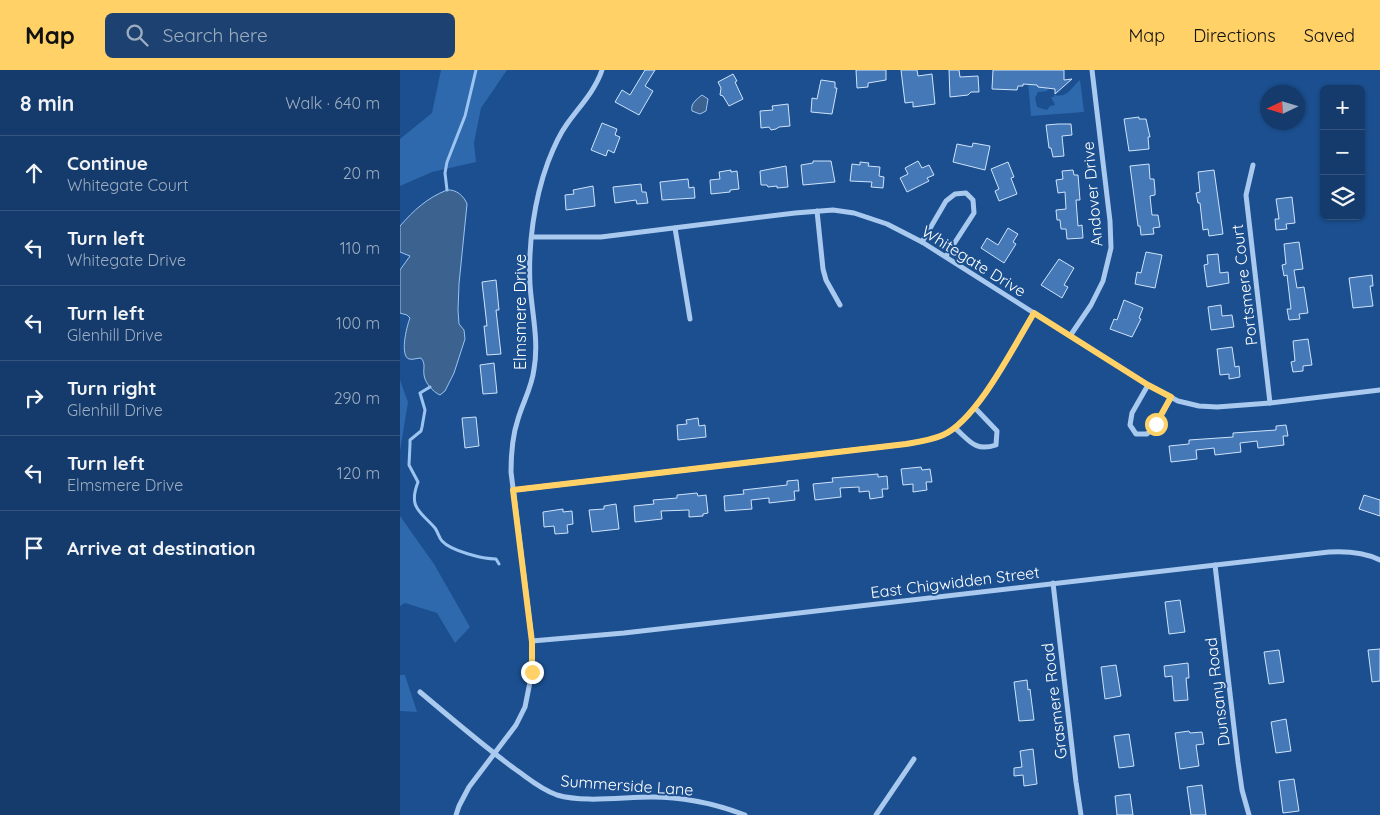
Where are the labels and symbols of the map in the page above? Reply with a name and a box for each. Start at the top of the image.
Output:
north arrow [1260,85,1305,130]
street label: Andover Drive [1077,141,1107,247]
street label: Whitegate Drive [918,221,1030,301]
street label: Portsmere Court [1227,223,1261,347]
street label: Elmsmere Drive [510,254,530,370]
route start [1145,413,1168,436]
street label: East Chigwidden Street [869,562,1041,602]
street label: Dunsany Road [1200,636,1234,748]
street label: Grasmere Road [1037,642,1071,760]
route end [521,661,544,684]
street label: Summerside Lane [560,770,694,800]

